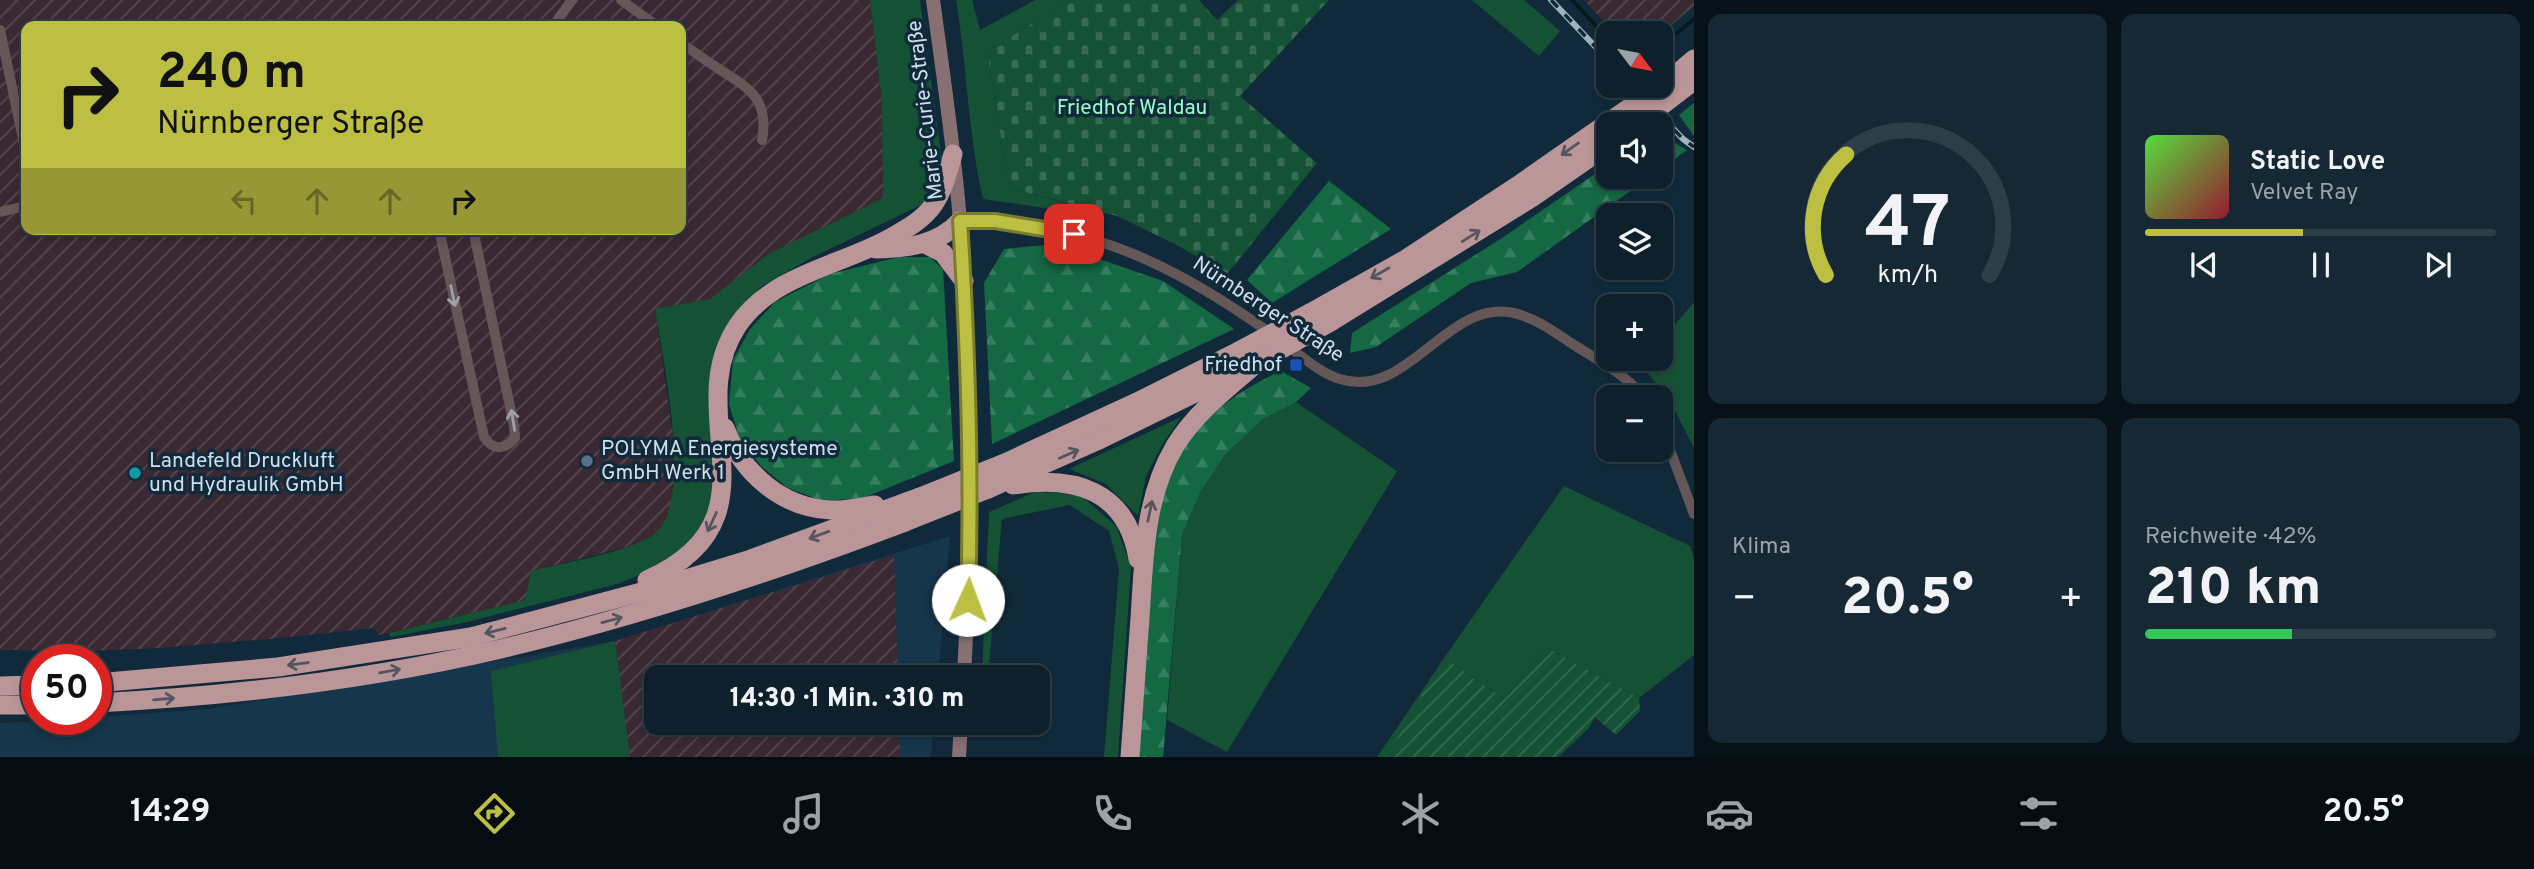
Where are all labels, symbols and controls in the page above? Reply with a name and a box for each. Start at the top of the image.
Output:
street label: Marie-Curie-Straße [902,19,950,201]
north arrow [1596,21,1673,98]
map controls [1596,21,1673,462]
text: 240 m [157,44,306,106]
icon: right [42,49,133,140]
park label: Friedhof Waldau [1057,95,1207,122]
text: Nürnberger Straße [157,105,424,145]
button: sound [1596,112,1673,189]
one-way arrow [1561,142,1580,156]
text: Static Love [2250,146,2385,179]
text: Velvet Ray [2250,179,2358,208]
icon: left [225,182,263,220]
icon: ahead [298,182,336,220]
icon: ahead [371,182,409,220]
icon: right [444,182,482,220]
text: 47 [1865,182,1950,274]
button: layers [1596,203,1673,280]
pin [1044,204,1104,264]
icon: arrive [1055,215,1093,253]
one-way arrow [1461,228,1481,242]
icon: previous [2185,246,2223,284]
icon: pause [2302,246,2340,284]
icon: next [2419,246,2457,284]
street label: Nürnberger Straße [1187,251,1349,369]
text: km/h [1877,260,1938,292]
one-way arrow [1370,266,1390,280]
one-way arrow [446,284,460,307]
button: + [1596,294,1673,371]
place label: Friedhof [1204,352,1282,379]
marker: Friedhof [1288,357,1304,373]
button: − [1596,385,1673,462]
one-way arrow [506,409,519,432]
place label: POLYMA Energiesysteme GmbH Werk 1 [601,436,838,487]
one-way arrow [1058,446,1079,459]
place label: Landefeld Druckluft und Hydraulik GmbH [149,448,344,499]
marker: POLYMA Energiesysteme GmbH Werk 1 [579,453,595,469]
marker: Landefeld Druckluft und Hydraulik GmbH [127,465,143,481]
one-way arrow [1144,500,1158,523]
one-way arrow [705,511,718,532]
text: Reichweite · 42% [2145,523,2317,552]
one-way arrow [808,530,830,542]
text: Klima [1732,533,1791,562]
text: 210 km [2145,557,2321,623]
position arrow [931,563,1005,637]
text: 20.5° [1841,567,1974,633]
text: − [1732,576,1757,625]
text: + [2058,576,2083,625]
one-way arrow [600,613,622,626]
one-way arrow [484,625,507,638]
speed limit sign: 50 [21,644,112,735]
one-way arrow [287,658,310,671]
one-way arrow [378,664,401,677]
text: 14:30 · 1 Min. · 310 m [730,683,964,716]
one-way arrow [153,692,175,705]
icon: directions [470,789,519,838]
icon: music [779,789,828,838]
icon: phone [1088,789,1137,838]
icon: climate [1396,789,1445,838]
icon: car [1705,789,1754,838]
icon: filters [2014,789,2063,838]
text: 14:29 [130,793,210,833]
text: 20.5° [2323,793,2404,833]

